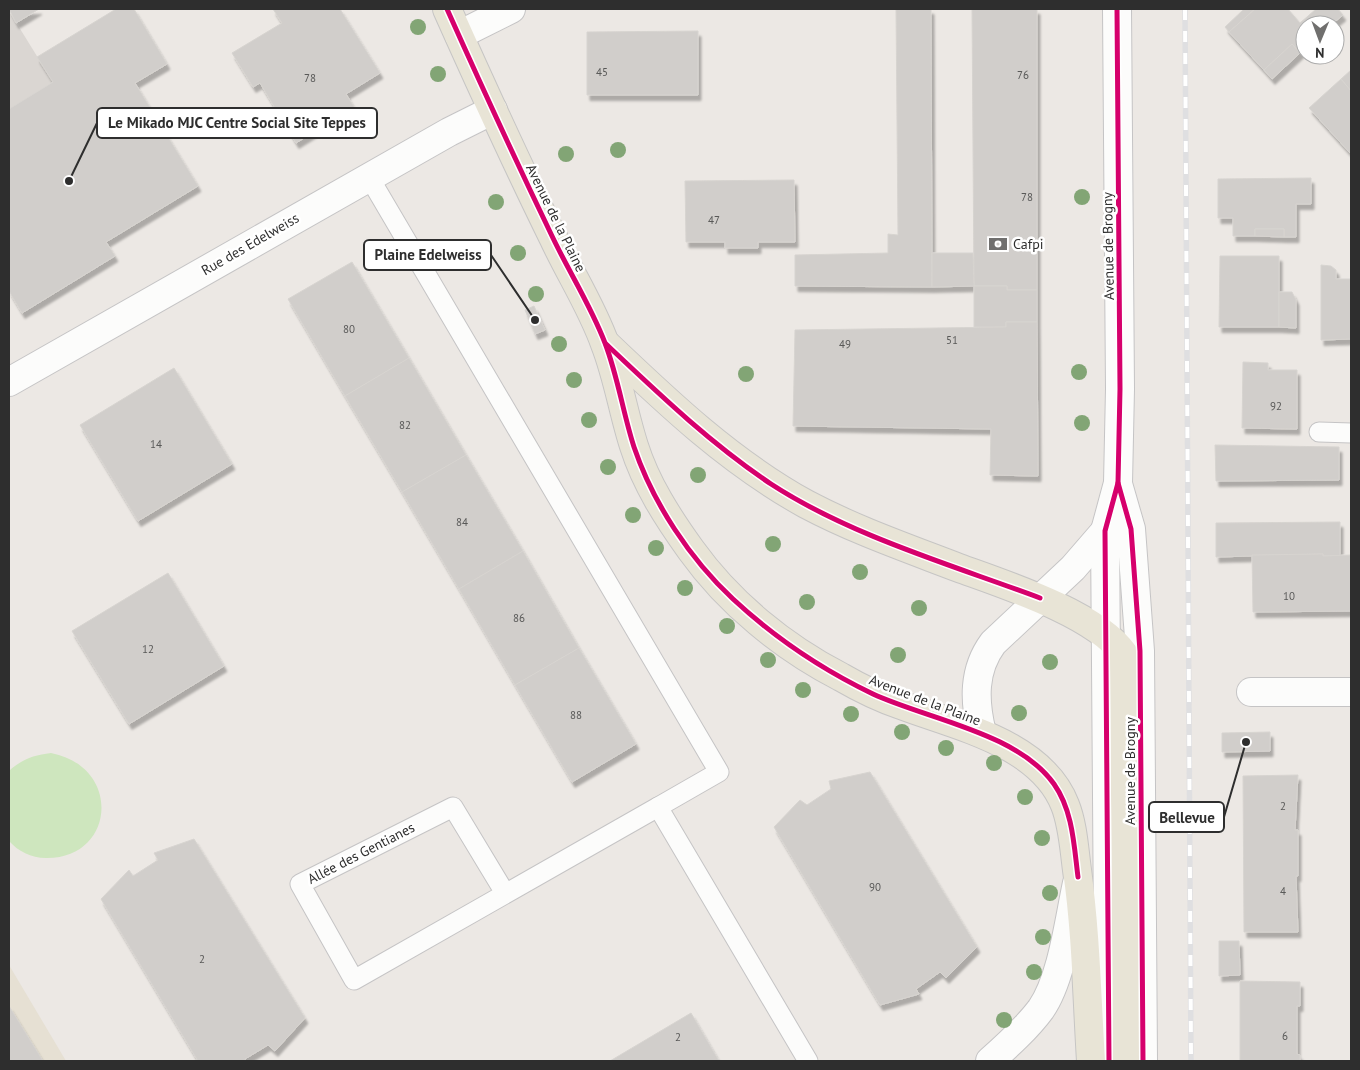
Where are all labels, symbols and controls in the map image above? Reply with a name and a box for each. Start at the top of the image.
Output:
north arrow [1295,15,1345,65]
text: N [1315,44,1325,62]
house number: 45 [596,65,608,79]
house number: 76 [1017,68,1029,82]
house number: 78 [304,71,316,85]
callout: Le Mikado MJC Centre Social Site Teppes [97,108,377,138]
text: Le Mikado MJC Centre Social Site Teppes [108,113,366,132]
street label: Avenue de la Plaine [522,161,590,275]
house number: 78 [1021,190,1033,204]
street label: Avenue de Brogny [1098,191,1118,300]
street label: Rue des Edelweiss [198,209,302,279]
house number: 47 [708,213,720,227]
bank icon: Cafpi [987,233,1009,255]
place label: Cafpi [1013,235,1044,253]
callout: Plaine Edelweiss [364,240,491,270]
text: Plaine Edelweiss [375,245,482,264]
house number: 80 [343,322,355,336]
house number: 51 [946,333,958,347]
house number: 49 [839,337,851,351]
house number: 92 [1270,399,1282,413]
house number: 82 [399,418,411,432]
house number: 14 [150,437,162,451]
house number: 84 [456,515,468,529]
house number: 10 [1283,589,1295,603]
house number: 86 [513,611,525,625]
house number: 12 [142,642,154,656]
street label: Avenue de la Plaine [867,670,983,730]
house number: 88 [570,708,582,722]
street label: Avenue de Brogny [1121,717,1139,825]
house number: 2 [1280,799,1286,813]
callout: Bellevue [1149,802,1224,832]
text: Bellevue [1159,808,1215,827]
street label: Allée des Gentianes [304,818,418,888]
house number: 90 [869,880,881,894]
house number: 4 [1280,884,1286,898]
house number: 2 [199,952,205,966]
house number: 6 [1282,1029,1288,1043]
house number: 2 [675,1030,681,1044]

